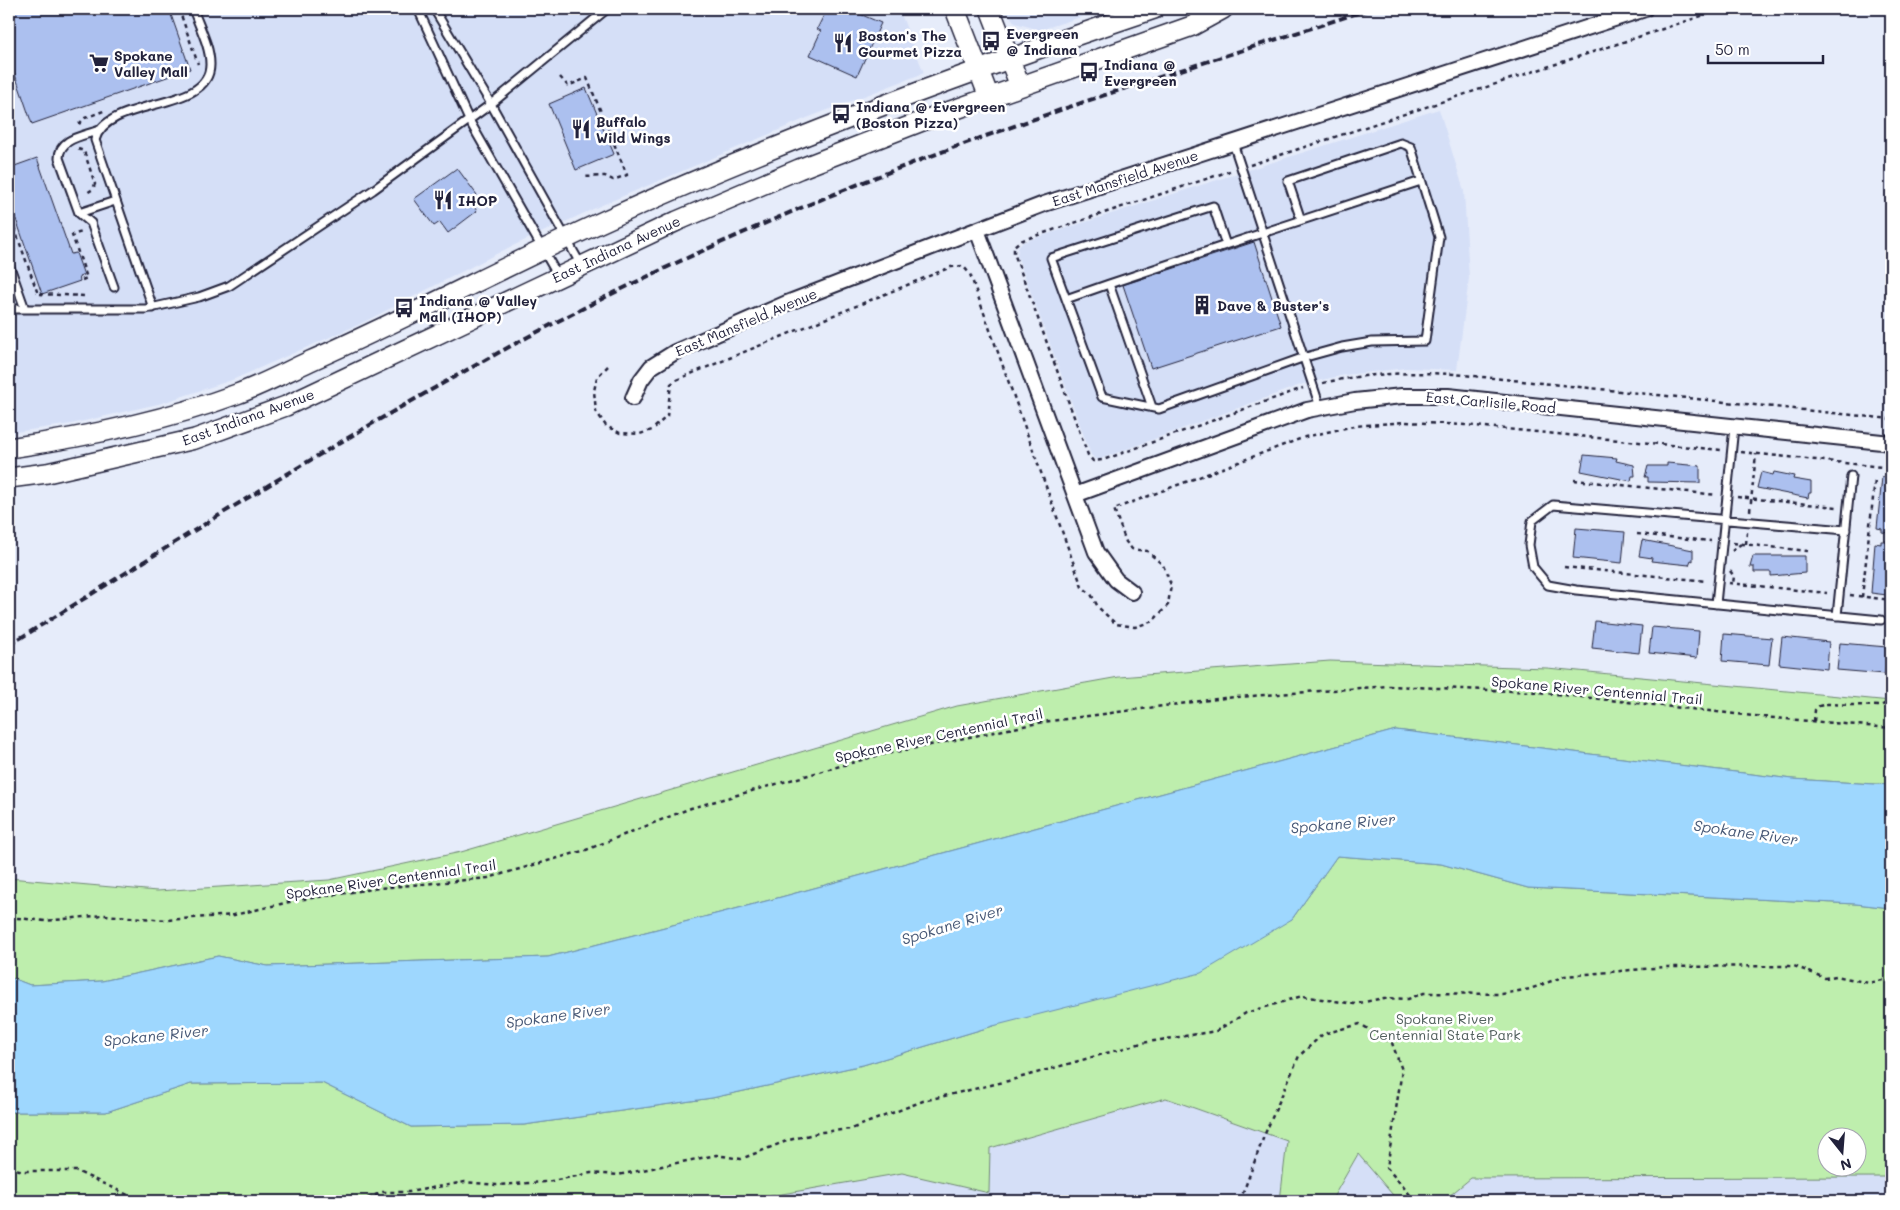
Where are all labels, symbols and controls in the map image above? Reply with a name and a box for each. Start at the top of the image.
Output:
place label: Evergreen @ Indiana [1006,24,1079,59]
place label: Boston's The Gourmet Pizza [858,26,962,61]
bus stop icon: Evergreen @ Indiana [980,30,1002,52]
restaurant icon: Boston's The Gourmet Pizza [832,32,854,54]
scale bar [1708,32,1822,64]
text: 50 m [1715,39,1750,59]
place label: Spokane Valley Mall [114,46,188,81]
supermarket icon: Spokane Valley Mall [88,52,110,74]
place label: Indiana @ Evergreen [1104,55,1177,90]
bus stop icon: Indiana @ Evergreen [1078,61,1100,83]
place label: Indiana @ Evergreen (Boston Pizza) [856,97,1005,132]
bus stop icon: Indiana @ Evergreen (Boston Pizza) [830,103,852,125]
place label: Buffalo Wild Wings [596,112,670,147]
restaurant icon: Buffalo Wild Wings [570,118,592,140]
street label: East Mansfield Avenue [1050,145,1200,211]
restaurant icon: IHOP [432,189,454,211]
place label: IHOP [458,191,497,210]
street label: East Indiana Avenue [549,211,683,287]
street label: East Mansfield Avenue [672,283,820,361]
place label: Indiana @ Valley Mall (IHOP) [419,291,537,326]
building icon: Dave & Buster's [1191,294,1213,316]
place label: Dave & Buster's [1217,296,1329,315]
bus stop icon: Indiana @ Valley Mall (IHOP) [393,297,415,319]
street label: East Indiana Avenue [179,384,317,450]
street label: East Carlisile Road [1425,387,1557,417]
street label: Spokane River Centennial Trail [1491,671,1703,709]
street label: Spokane River Centennial Trail [833,704,1045,766]
water label: Spokane River [1290,808,1397,838]
water label: Spokane River [1692,815,1800,849]
street label: Spokane River Centennial Trail [285,855,497,903]
water label: Spokane River [899,899,1006,949]
water label: Spokane River [504,998,612,1032]
park label: Spokane River Centennial State Park [1369,1009,1521,1044]
water label: Spokane River [103,1020,210,1050]
north arrow [1818,1128,1868,1178]
text: N [1838,1154,1854,1176]

